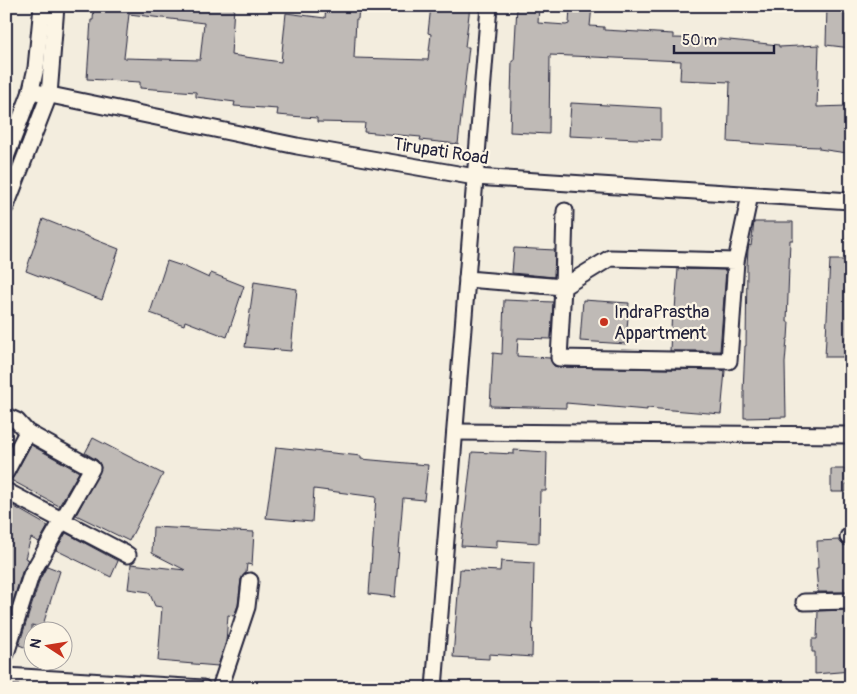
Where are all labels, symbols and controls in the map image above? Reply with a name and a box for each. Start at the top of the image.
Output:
scale bar [674,22,774,54]
text: 50 m [682,31,717,50]
street label: Tirupati Road [391,133,490,170]
place label: IndraPrastha Appartment [614,301,709,345]
marker: IndraPrastha Appartment [598,316,610,328]
north arrow [22,622,72,672]
text: N [26,637,45,650]

